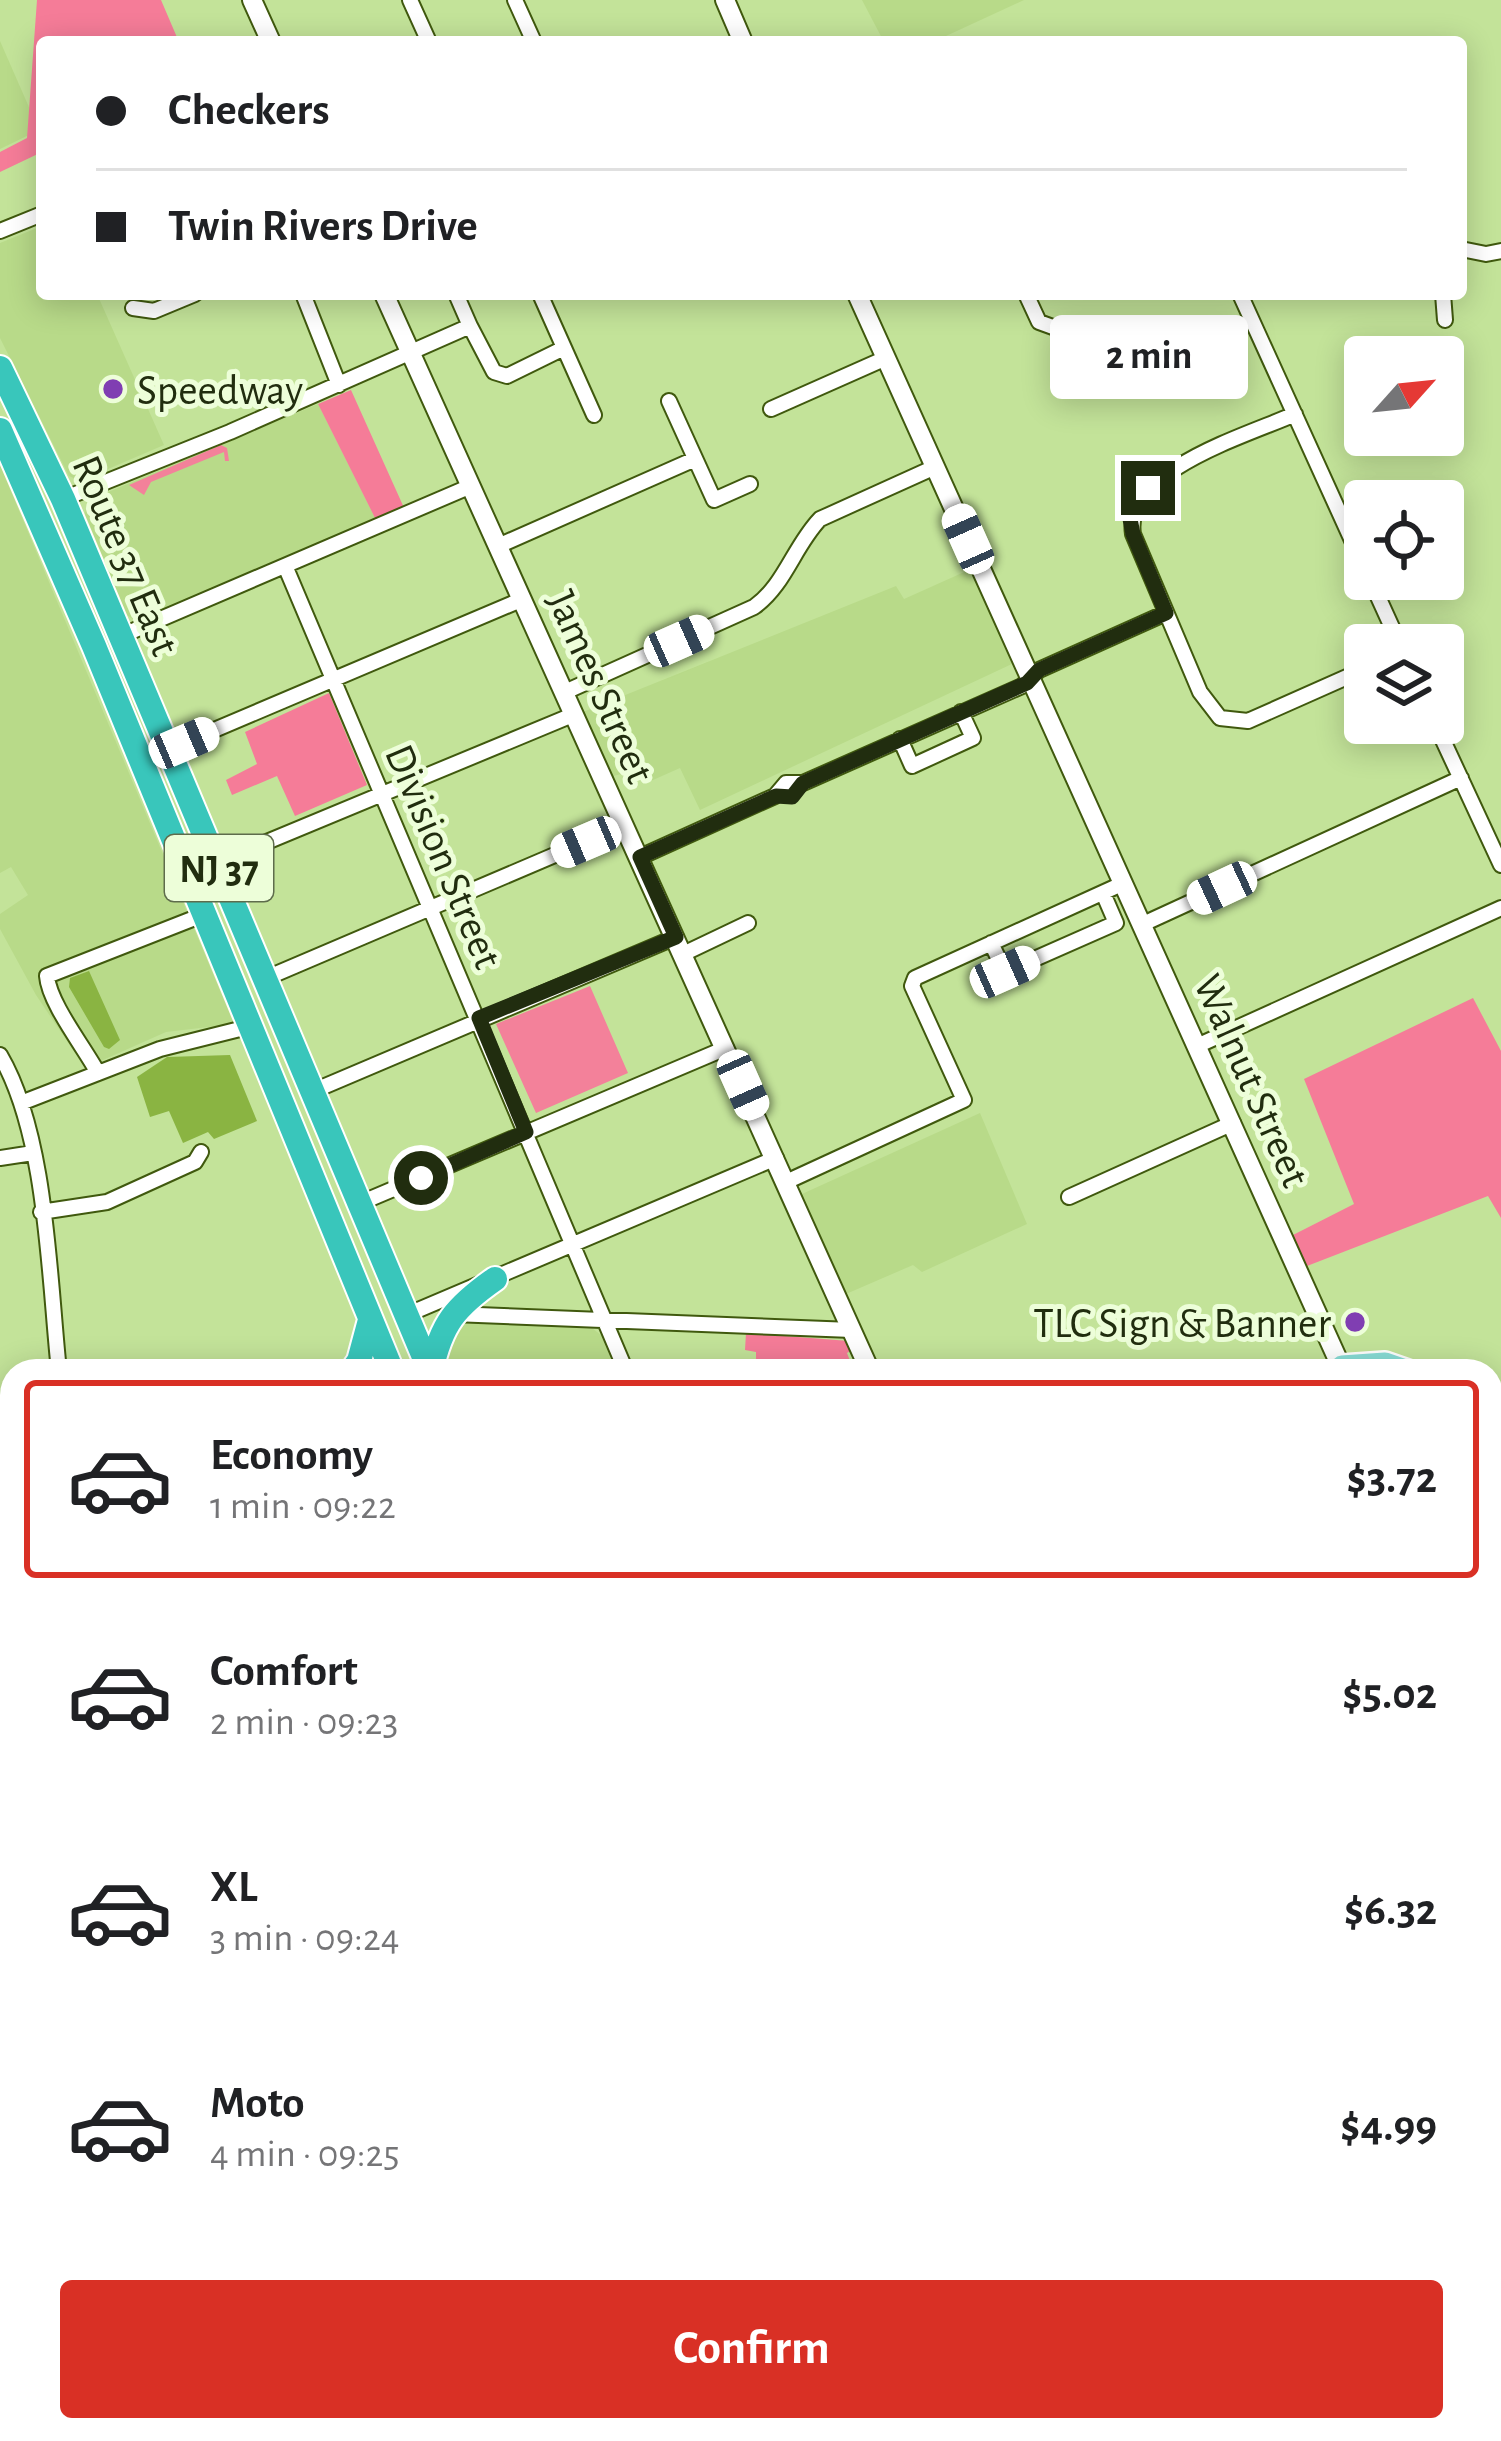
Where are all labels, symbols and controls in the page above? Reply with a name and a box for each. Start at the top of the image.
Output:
text: Checkers [168,88,330,133]
text: Twin Rivers Drive [168,204,478,249]
callout: 2 min [1049,314,1247,398]
north arrow [1344,336,1464,456]
map controls [1344,336,1464,744]
text: 2 min [1106,337,1192,376]
place label: Speedway [137,370,303,412]
marker: Speedway [100,376,126,402]
street label: Route 37 East [64,450,186,662]
route end [1121,461,1175,515]
button: locate [1344,480,1464,600]
car [937,499,999,579]
street label: James Street [539,584,661,789]
car [639,610,719,672]
button: layers [1344,624,1464,744]
car [144,712,224,774]
street label: Division Street [377,739,509,975]
car [546,811,626,873]
road number: NJ 37 [165,835,273,901]
car [1182,856,1262,920]
car [965,941,1045,1003]
street label: Walnut Street [1186,968,1317,1193]
car [712,1045,774,1125]
route start [394,1151,448,1205]
place label: TLC Sign & Banner [1033,1303,1331,1345]
marker: TLC Sign & Banner [1342,1309,1368,1335]
icon: car [66,1425,174,1533]
text: Economy [210,1433,373,1478]
text: $3.72 [1346,1456,1437,1501]
text: 1 min · 09:22 [210,1487,396,1526]
icon: car [66,1641,174,1749]
text: Comfort [210,1649,358,1694]
text: $5.02 [1342,1672,1437,1717]
text: 2 min · 09:23 [210,1703,398,1742]
icon: car [66,1857,174,1965]
text: XL [210,1865,258,1910]
text: $6.32 [1344,1888,1437,1933]
text: 3 min · 09:24 [210,1919,399,1958]
icon: car [66,2073,174,2181]
text: Moto [210,2081,305,2126]
text: $4.99 [1340,2104,1437,2149]
text: 4 min · 09:25 [210,2135,400,2174]
button: Confirm [60,2280,1443,2418]

